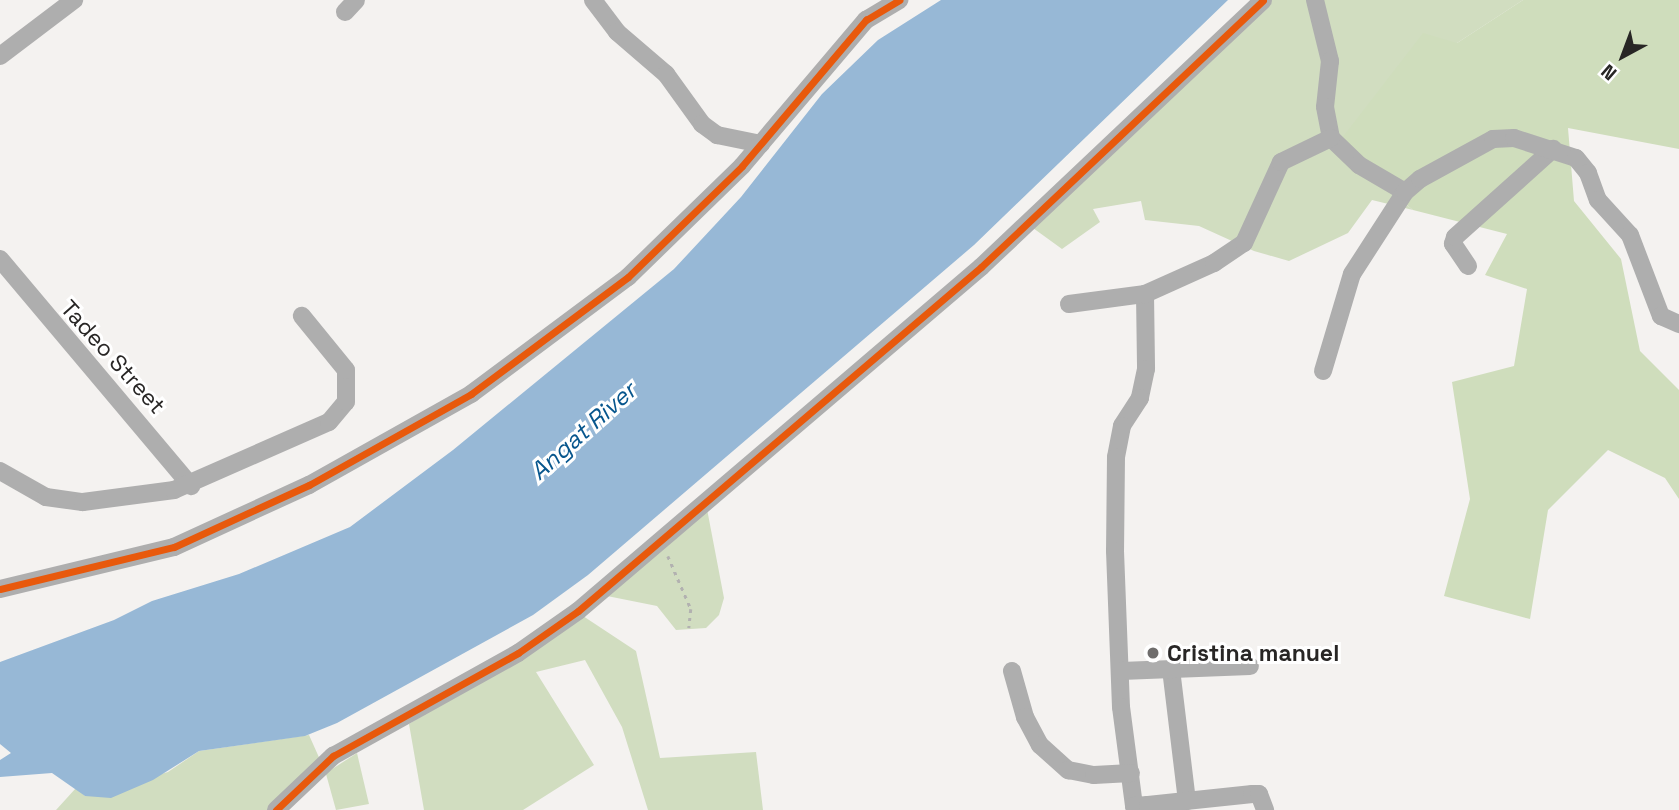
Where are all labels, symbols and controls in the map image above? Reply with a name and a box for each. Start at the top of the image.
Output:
north arrow [1588,21,1658,91]
text: N [1596,59,1622,86]
street label: Tadeo Street [55,295,171,419]
water label: Angat River [524,376,642,486]
place label: Cristina manuel [1167,639,1339,667]
marker: Cristina manuel [1145,645,1161,661]

